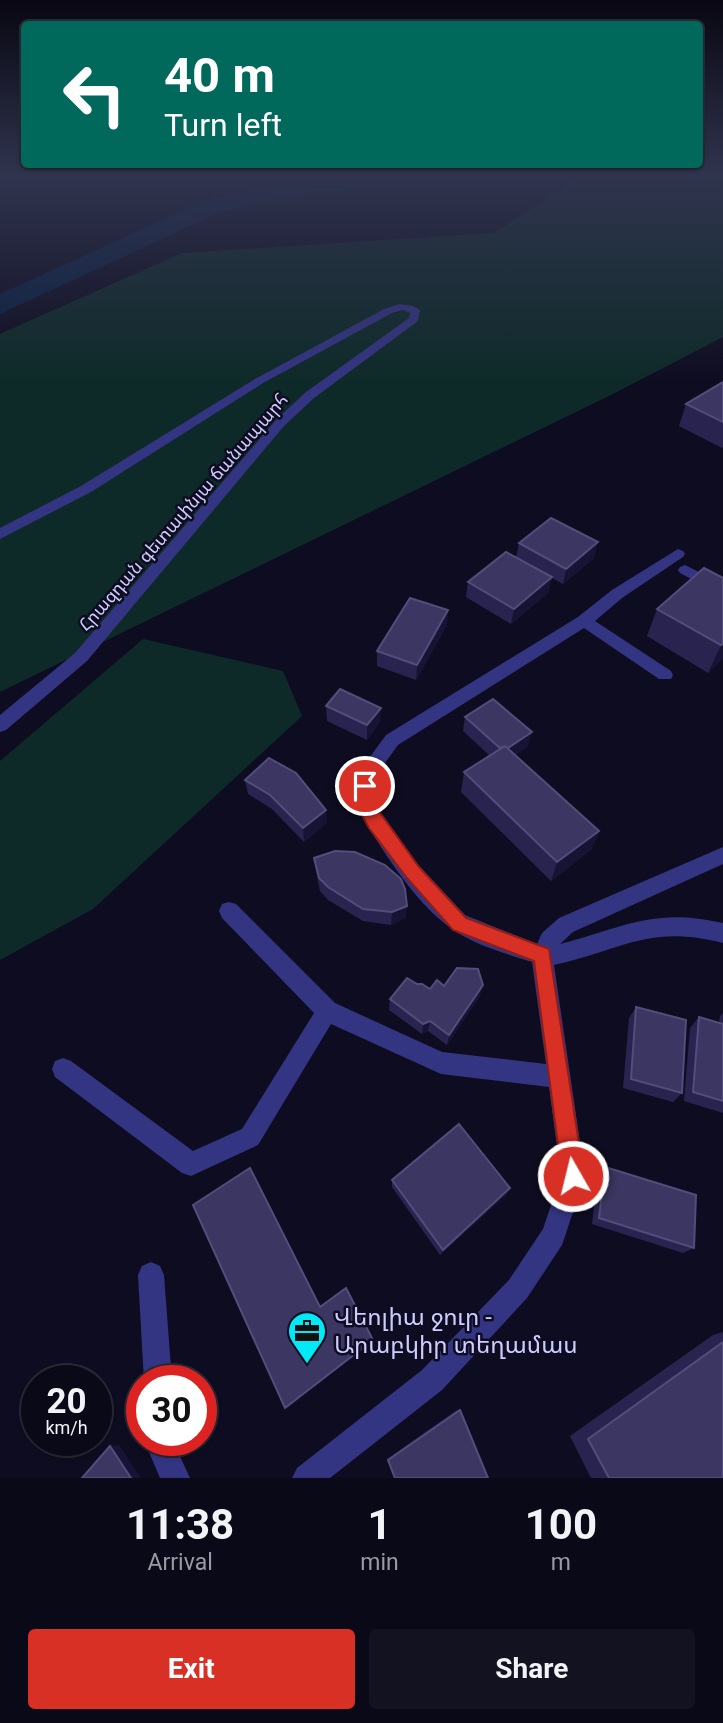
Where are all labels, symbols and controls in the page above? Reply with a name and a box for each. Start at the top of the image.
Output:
text: 40 m [164,47,275,104]
icon: left [49,49,140,140]
text: Turn left [164,106,282,144]
street label: Հրազդան գետափնյա ճանապարհ [74,389,292,635]
pin [335,756,395,816]
icon: arrive [346,767,384,805]
position arrow [536,1139,610,1213]
place label: Վեոլիա ջուր - Արաբկիր տեղամաս [334,1303,578,1359]
office icon: Վեոլիա ջուր - Արաբկիր տեղամաս [286,1310,328,1365]
speed limit sign: 30 [126,1365,217,1456]
text: 20 [46,1381,87,1422]
text: km/h [45,1417,88,1438]
text: 11:38 [126,1500,234,1549]
text: 1 [367,1500,392,1549]
text: 100 [525,1500,597,1549]
text: Arrival [147,1549,213,1576]
text: min [360,1549,399,1576]
text: m [551,1549,571,1576]
button: Exit [28,1629,355,1709]
button: Share [369,1629,695,1709]

